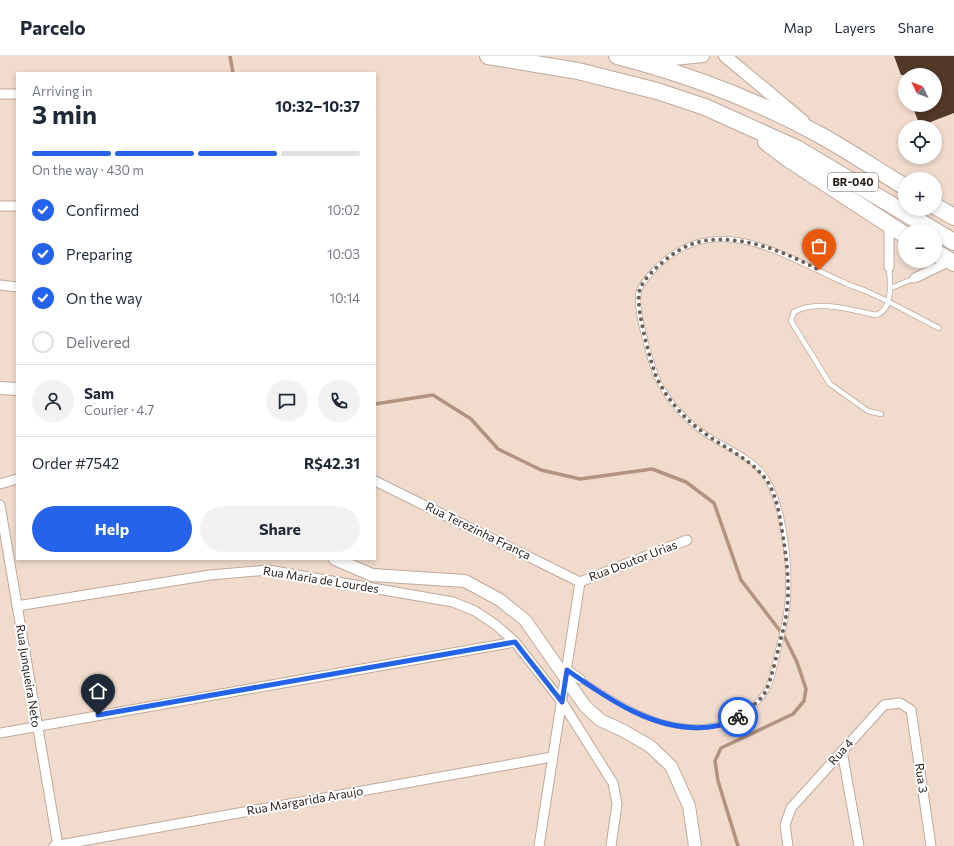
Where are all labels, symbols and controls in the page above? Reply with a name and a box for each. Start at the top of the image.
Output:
text: Parcelo [20,16,86,39]
text: Map [784,19,812,36]
text: Layers [834,19,876,36]
text: Share [898,19,934,36]
north arrow [898,68,942,112]
map controls [898,68,942,268]
text: Arriving in [32,83,92,99]
text: 10:32–10:37 [275,97,360,115]
text: 3 min [32,98,97,129]
button: locate [898,120,942,164]
text: On the way · 430 m [32,162,144,178]
button: + [898,172,942,216]
road number: BR-040 [828,173,878,191]
icon: check [32,199,54,221]
text: Confirmed [66,201,139,219]
text: 10:02 [327,202,360,218]
button: − [898,224,942,268]
pin [802,229,836,270]
icon: bag [808,235,830,257]
icon: check [32,243,54,265]
text: Preparing [66,245,132,263]
text: 10:03 [327,246,360,262]
icon: check [32,287,54,309]
text: On the way [66,289,143,307]
text: 10:14 [330,290,360,306]
text: Delivered [66,333,130,351]
button: person [32,380,74,422]
button: chat [266,380,308,422]
button: phone [318,380,360,422]
text: Sam [84,384,114,402]
text: Courier · 4.7 [84,402,154,418]
text: Order #7542 [32,454,119,472]
text: R$42.31 [304,454,360,472]
street label: Rua Terezinha França [424,499,533,562]
button: Help [32,506,192,552]
button: Share [200,506,360,552]
street label: Rua Doutor Urias [587,537,679,583]
street label: Rua Maria de Lourdes [262,563,380,595]
street label: Rua Junqueira Neto [13,623,44,728]
pin [81,674,115,715]
icon: home [87,680,109,702]
courier [718,697,758,737]
icon: bike [727,706,749,728]
street label: Rua 4 [825,735,856,767]
street label: Rua 3 [913,762,931,794]
street label: Rua Margarida Araujo [246,783,364,817]

